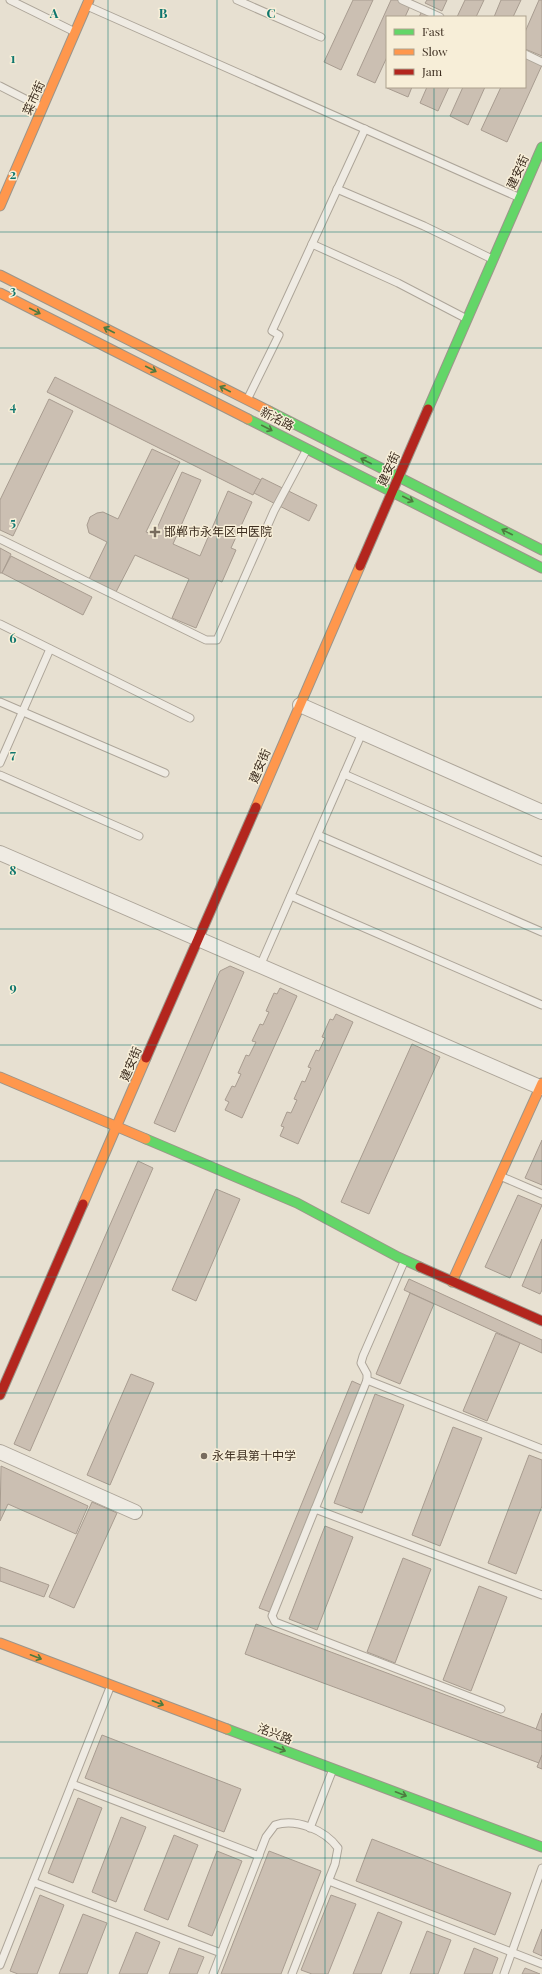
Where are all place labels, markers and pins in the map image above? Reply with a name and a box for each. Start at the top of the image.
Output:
place label: 邯郸市永年区中医院 [164,523,272,539]
marker: 邯郸市永年区中医院 [149,526,161,538]
place label: 永年县第十中学 [212,1447,296,1463]
marker: 永年县第十中学 [199,1451,209,1461]

